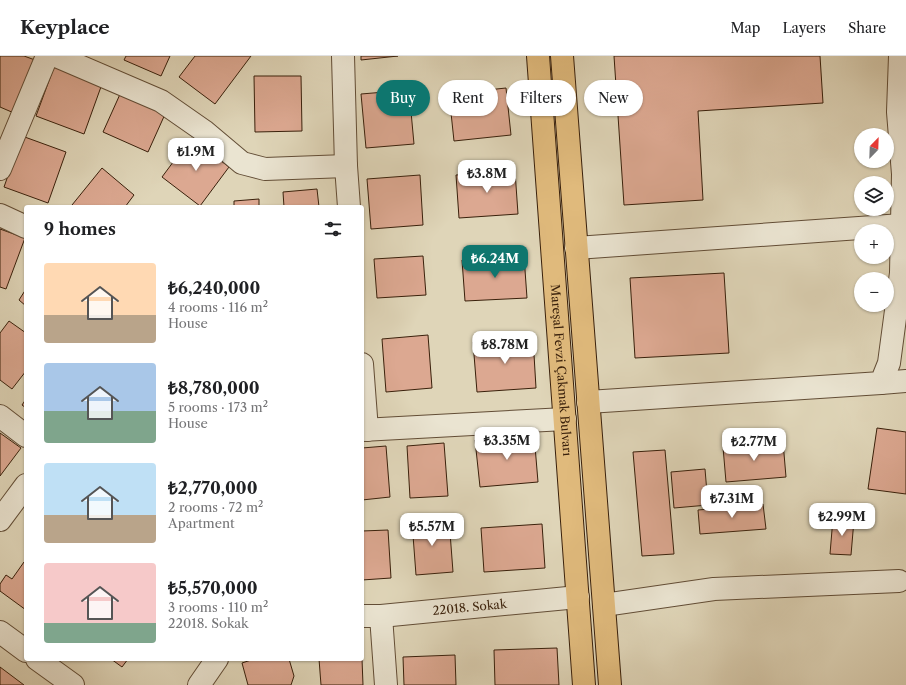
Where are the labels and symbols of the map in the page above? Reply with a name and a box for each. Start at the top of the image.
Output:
north arrow [854,128,894,168]
pin: ₺1.9M [168,138,224,172]
pin: ₺3.8M [459,160,515,194]
pin: ₺6.24M [462,245,528,279]
street label: Mareşal Fevzi Çakmak Bulvarı [548,284,575,457]
pin: ₺8.78M [472,331,538,365]
pin: ₺3.35M [474,427,540,461]
pin: ₺2.77M [721,428,787,462]
pin: ₺7.31M [699,485,765,519]
pin: ₺2.99M [809,503,875,537]
pin: ₺5.57M [399,513,465,547]
street label: 22018. Sokak [432,596,508,618]

